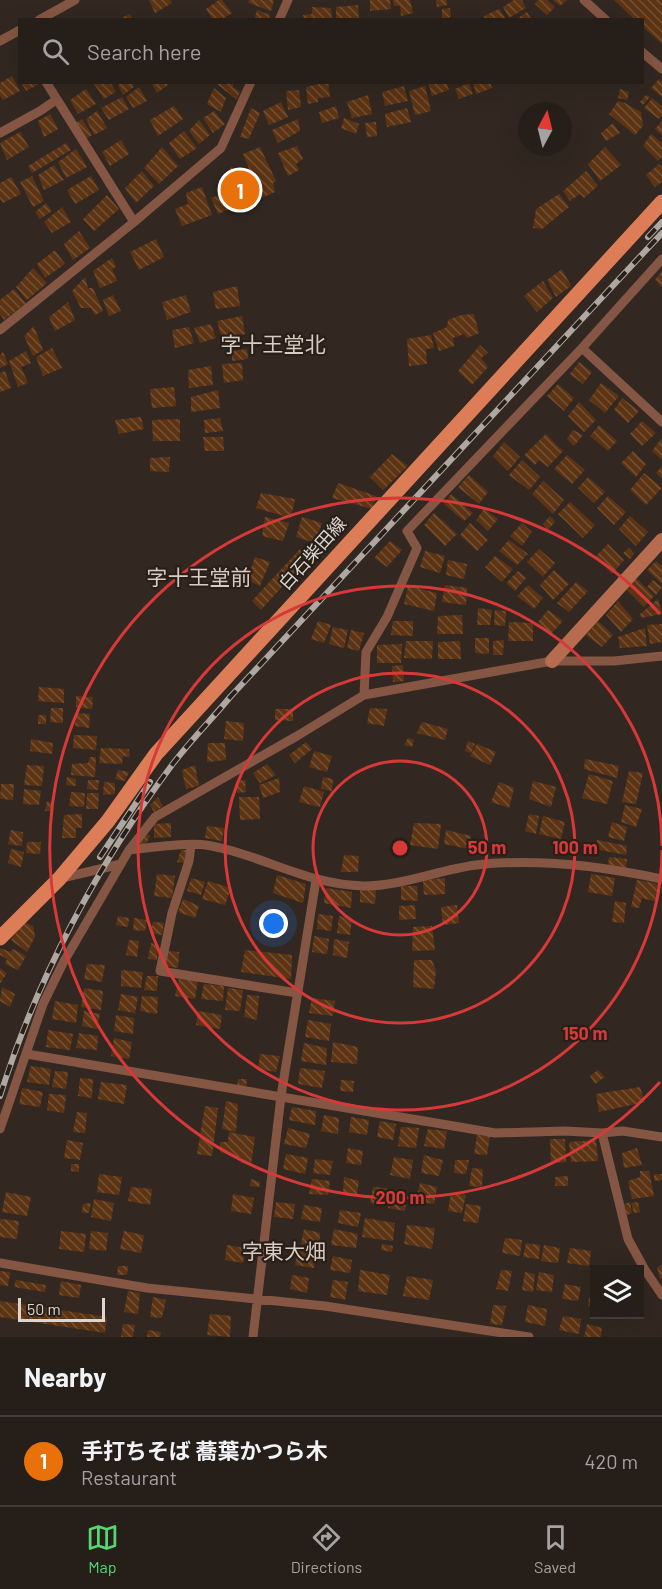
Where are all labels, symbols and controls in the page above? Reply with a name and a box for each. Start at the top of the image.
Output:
search box [18,18,644,84]
icon: search [39,35,72,68]
text: Search here [87,38,201,64]
north arrow [518,102,572,156]
pin: 1 [220,168,260,213]
district label: 字十王堂北 [221,331,326,356]
street label: 白石柴田線 [274,512,350,594]
district label: 字十王堂前 [147,564,252,589]
text: 50 m [468,836,506,858]
text: 100 m [552,836,598,858]
centre of rings [390,838,410,858]
your location [259,909,288,938]
text: 150 m [563,1022,607,1044]
text: 200 m [375,1186,425,1208]
district label: 字東大畑 [242,1238,326,1263]
map controls [590,1265,644,1319]
button: layers [590,1265,644,1319]
scale bar [18,1295,105,1322]
text: 50 m [27,1299,61,1318]
text: Nearby [24,1361,106,1392]
text: 手打ちそば 蕎葉かつら木 [81,1437,327,1463]
text: 1 [40,1449,47,1473]
text: 420 m [584,1449,638,1473]
text: Restaurant [81,1465,177,1489]
tab: Map [86,1521,119,1576]
tab: Directions [291,1521,362,1576]
tab: Saved [534,1521,576,1576]

